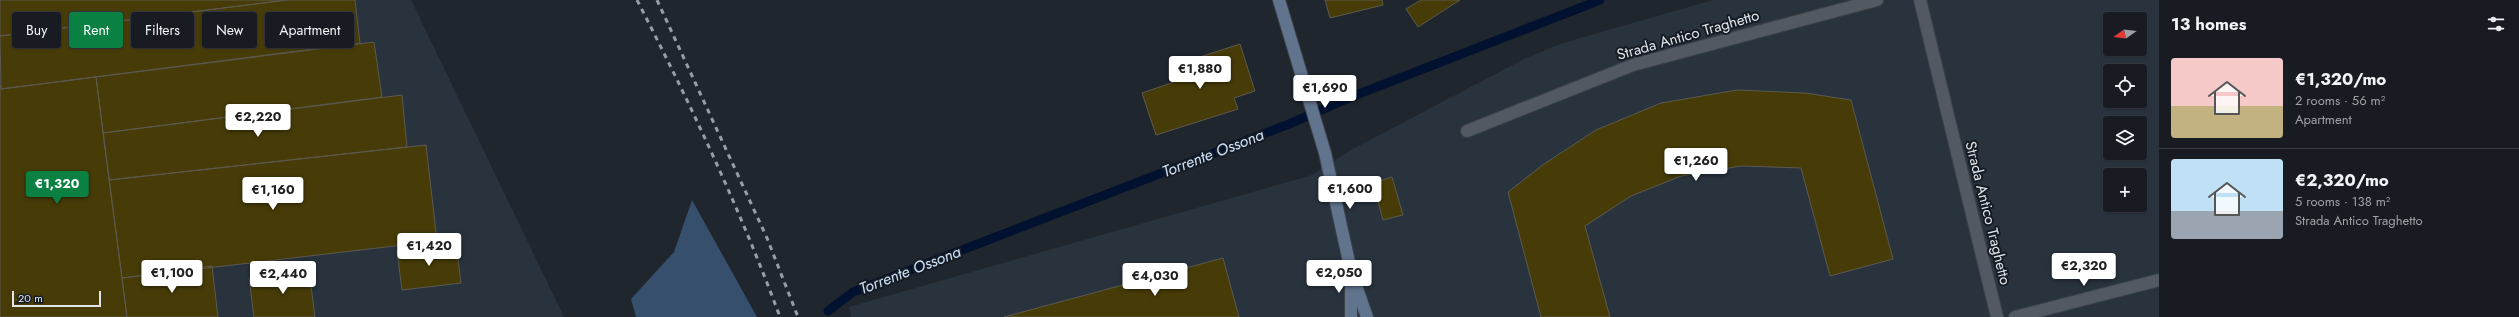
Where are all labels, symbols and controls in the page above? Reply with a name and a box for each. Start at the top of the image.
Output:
street label: Strada Antico Traghetto [1614,4,1762,66]
chip: Buy [12,12,61,48]
chip: Rent [69,12,123,48]
chip: Filters [131,12,194,48]
chip: New [202,12,257,48]
chip: Apartment [265,12,354,48]
north arrow [2103,12,2147,56]
map controls [2103,12,2147,212]
text: 13 homes [2171,12,2246,36]
icon: filters [2485,13,2507,35]
pin: €1,880 [1167,56,1233,90]
text: €1,880 [1178,59,1222,78]
button: locate [2103,64,2147,108]
text: €1,320/mo [2295,67,2386,91]
icon: home [2203,74,2251,122]
pin: €1,690 [1292,75,1358,109]
text: €1,690 [1302,78,1348,97]
text: 2 rooms · 56 m² [2295,91,2385,110]
pin: €2,220 [225,104,291,138]
text: €2,220 [235,107,281,126]
text: Apartment [2295,110,2352,129]
button: layers [2103,116,2147,160]
water label: Torrente Ossona [1159,123,1267,183]
street label: Strada Antico Traghetto [1960,139,2016,287]
pin: €1,260 [1663,148,1729,182]
text: €1,260 [1673,151,1719,170]
button: + [2103,168,2147,212]
text: €2,320/mo [2295,168,2389,192]
pin: €1,320 [24,171,90,205]
text: €1,320 [35,174,79,193]
icon: home [2203,175,2251,223]
pin: €1,600 [1317,176,1383,210]
pin: €1,160 [240,177,306,211]
text: €1,600 [1327,179,1373,198]
text: €1,160 [251,180,295,199]
text: 5 rooms · 138 m² [2295,192,2390,211]
text: Strada Antico Traghetto [2295,211,2423,230]
pin: €1,420 [396,233,462,267]
text: €1,420 [406,236,452,255]
water label: Torrente Ossona [856,240,964,300]
pin: €2,320 [2051,253,2117,287]
text: €2,320 [2061,256,2107,275]
pin: €1,100 [139,260,205,294]
pin: €2,050 [1306,260,1372,294]
pin: €2,440 [250,261,316,295]
text: €1,100 [150,263,194,282]
pin: €4,030 [1122,263,1188,297]
text: €2,050 [1316,263,1362,282]
text: €2,440 [259,264,307,283]
text: €4,030 [1131,266,1179,285]
scale bar [12,289,101,308]
text: 20 m [18,290,43,306]

